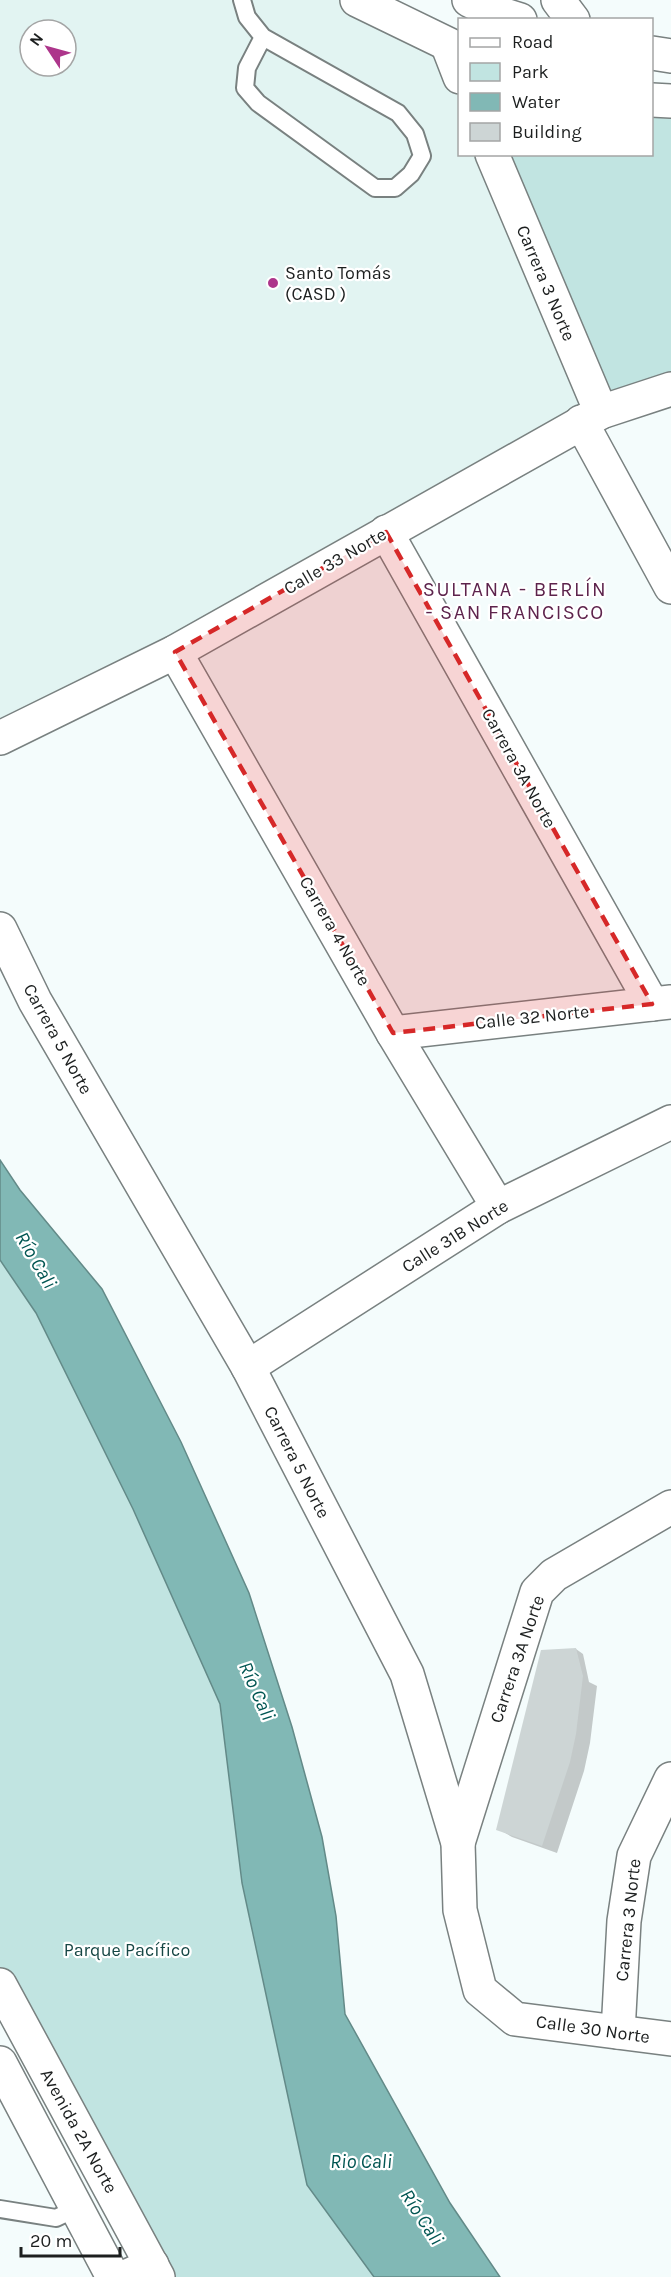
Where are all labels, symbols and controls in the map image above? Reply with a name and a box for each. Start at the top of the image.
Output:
north arrow [18,18,78,78]
legend [458,18,653,156]
text: N [25,29,47,50]
text: Road [512,31,553,53]
text: Park [512,61,549,83]
text: Water [512,91,560,113]
text: Building [512,121,582,143]
street label: Carrera 3 Norte [512,222,580,344]
place label: Santo Tomás (CASD ) [285,262,391,305]
marker: Santo Tomás (CASD ) [266,276,280,290]
street label: Calle 33 Norte [280,523,390,599]
district label: SULTANA - BERLÍN - SAN FRANCISCO [423,577,607,624]
street label: Carrera 3A Norte [477,704,561,832]
street label: Carrera 4 Norte [295,872,375,990]
street label: Carrera 5 Norte [19,980,97,1098]
street label: Calle 32 Norte [474,1000,590,1034]
street label: Calle 31B Norte [398,1195,512,1277]
water label: Río Cali [11,1227,61,1293]
street label: Carrera 5 Norte [259,1402,335,1522]
street label: Carrera 3A Norte [485,1592,549,1726]
water label: Río Cali [234,1658,280,1724]
street label: Carrera 3 Norte [611,1857,645,1983]
park label: Parque Pacífico [64,1939,190,1961]
street label: Calle 30 Norte [535,2010,651,2048]
street label: Avenida 2A Norte [36,2065,122,2197]
water label: Rio Cali [330,2150,392,2173]
water label: Río Cali [395,2185,449,2249]
scale bar [21,2220,120,2258]
text: 20 m [30,2230,72,2252]

